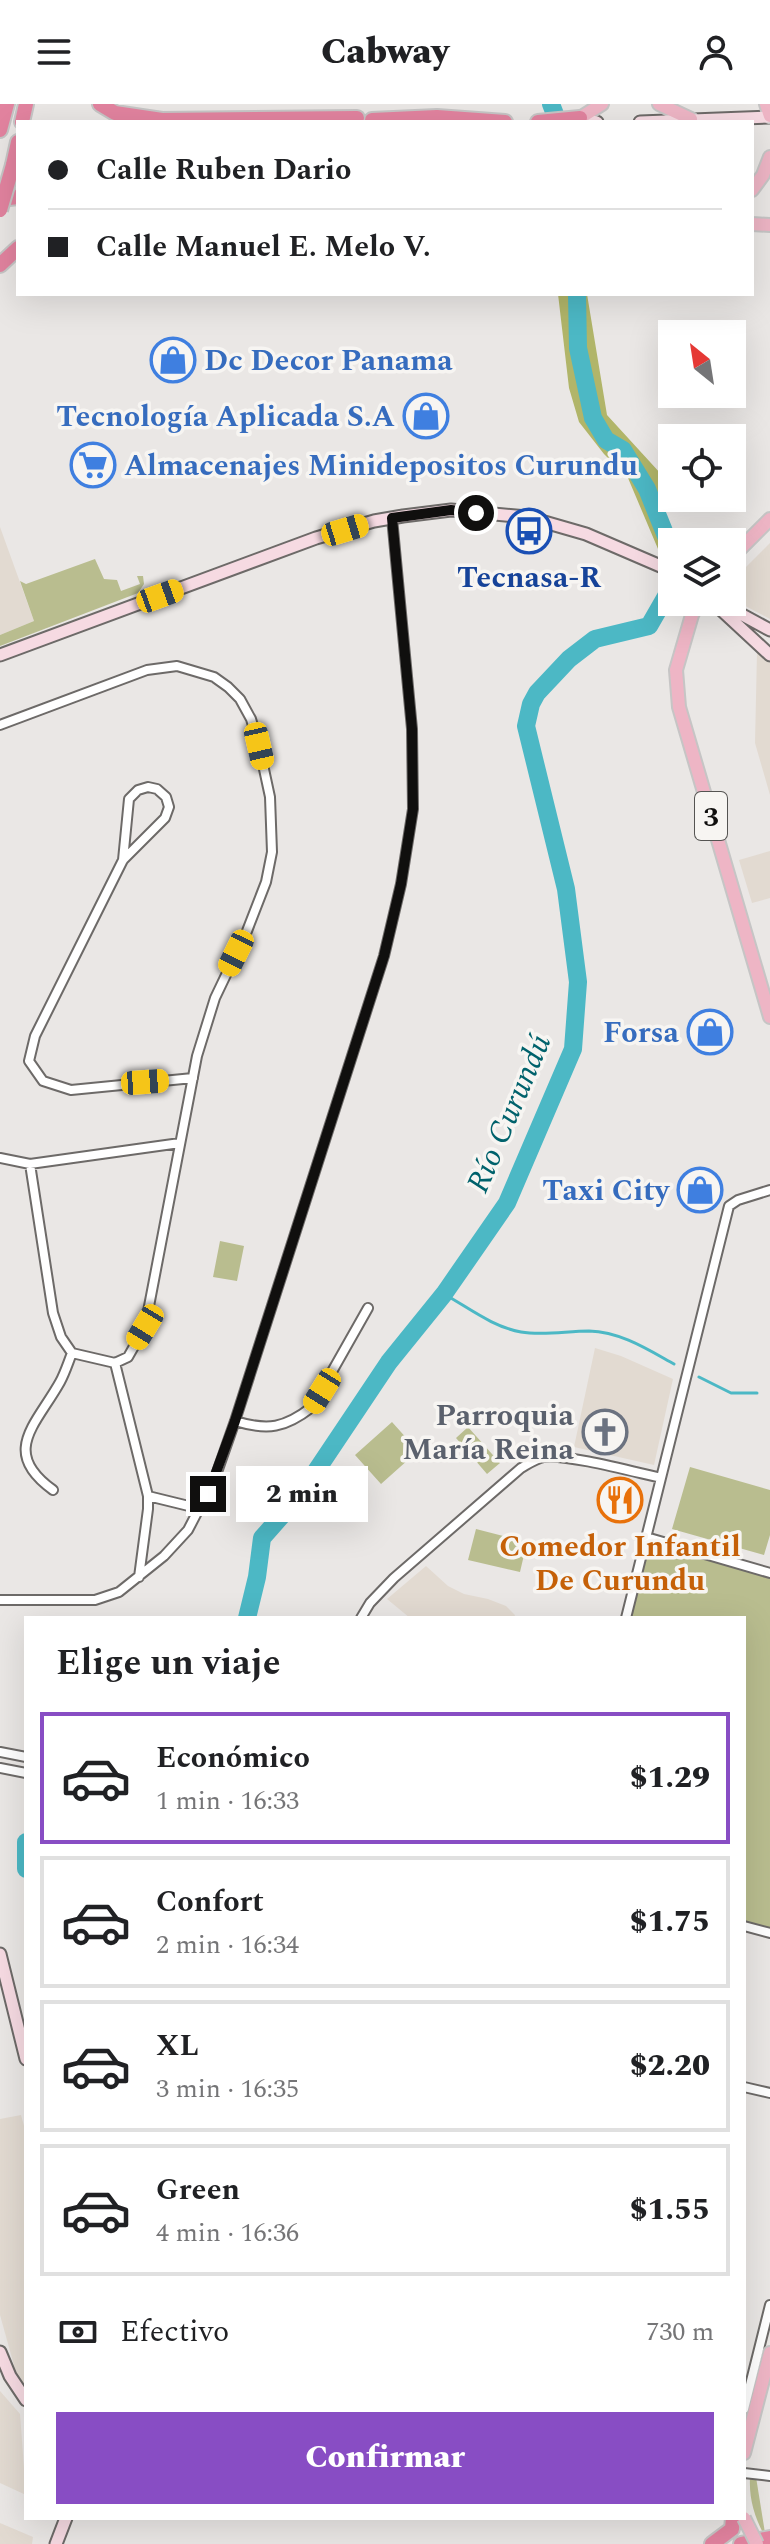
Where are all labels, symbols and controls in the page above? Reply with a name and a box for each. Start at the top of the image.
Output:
text: Cabway [321,25,449,80]
icon: menu [32,30,76,74]
icon: person [694,30,738,74]
text: Calle Ruben Dario [96,147,351,193]
text: Calle Manuel E. Melo V. [96,224,431,270]
north arrow [658,320,746,408]
map controls [658,320,746,616]
shop icon: Dc Decor Panama [149,336,197,384]
place label: Dc Decor Panama [204,338,453,384]
shop icon: Tecnología Aplicada S.A [402,392,450,440]
place label: Tecnología Aplicada S.A [56,394,395,440]
button: locate [658,424,746,512]
supermarket icon: Almacenajes Minidepositos Curundu [69,441,117,489]
place label: Almacenajes Minidepositos Curundu [124,443,638,489]
route start [458,495,494,531]
bus stop icon: Tecnasa-R [505,507,553,555]
car [319,512,371,548]
button: layers [658,528,746,616]
place label: Tecnasa-R [457,555,602,601]
car [133,577,187,615]
car [242,720,276,772]
road number: 3 [695,792,727,840]
car [215,926,257,980]
shop icon: Forsa [686,1008,734,1056]
place label: Forsa [603,1010,680,1056]
water label: Río Curundú [454,1026,565,1201]
car [120,1068,170,1096]
shop icon: Taxi City [676,1166,724,1214]
place label: Taxi City [542,1168,671,1214]
car [122,1300,168,1354]
car [299,1364,345,1418]
place label: Parroquia María Reina [403,1393,575,1473]
church icon: Parroquia María Reina [581,1408,629,1456]
callout: 2 min [236,1466,368,1522]
text: 2 min [266,1474,338,1514]
route end [190,1476,226,1512]
restaurant icon: Comedor Infantil De Curundu [596,1476,644,1524]
place label: Comedor Infantil De Curundu [499,1524,741,1604]
text: Elige un viaje [56,1636,281,1691]
text: Económico [156,1735,310,1781]
icon: car [60,1742,132,1814]
text: $1.29 [630,1755,710,1801]
text: 1 min · 16:33 [156,1781,299,1821]
text: Confort [156,1879,264,1925]
icon: car [60,1886,132,1958]
text: $1.75 [630,1899,710,1945]
text: 2 min · 16:34 [156,1925,299,1965]
text: XL [156,2023,199,2069]
icon: car [60,2030,132,2102]
text: $2.20 [630,2043,710,2089]
text: 3 min · 16:35 [156,2069,299,2109]
text: Green [156,2167,240,2213]
icon: car [60,2174,132,2246]
text: $1.55 [630,2187,710,2233]
text: 4 min · 16:36 [156,2213,299,2253]
text: Efectivo [120,2309,229,2355]
icon: cash [56,2310,100,2354]
text: 730 m [646,2312,714,2352]
button: Confirmar [56,2412,714,2504]

